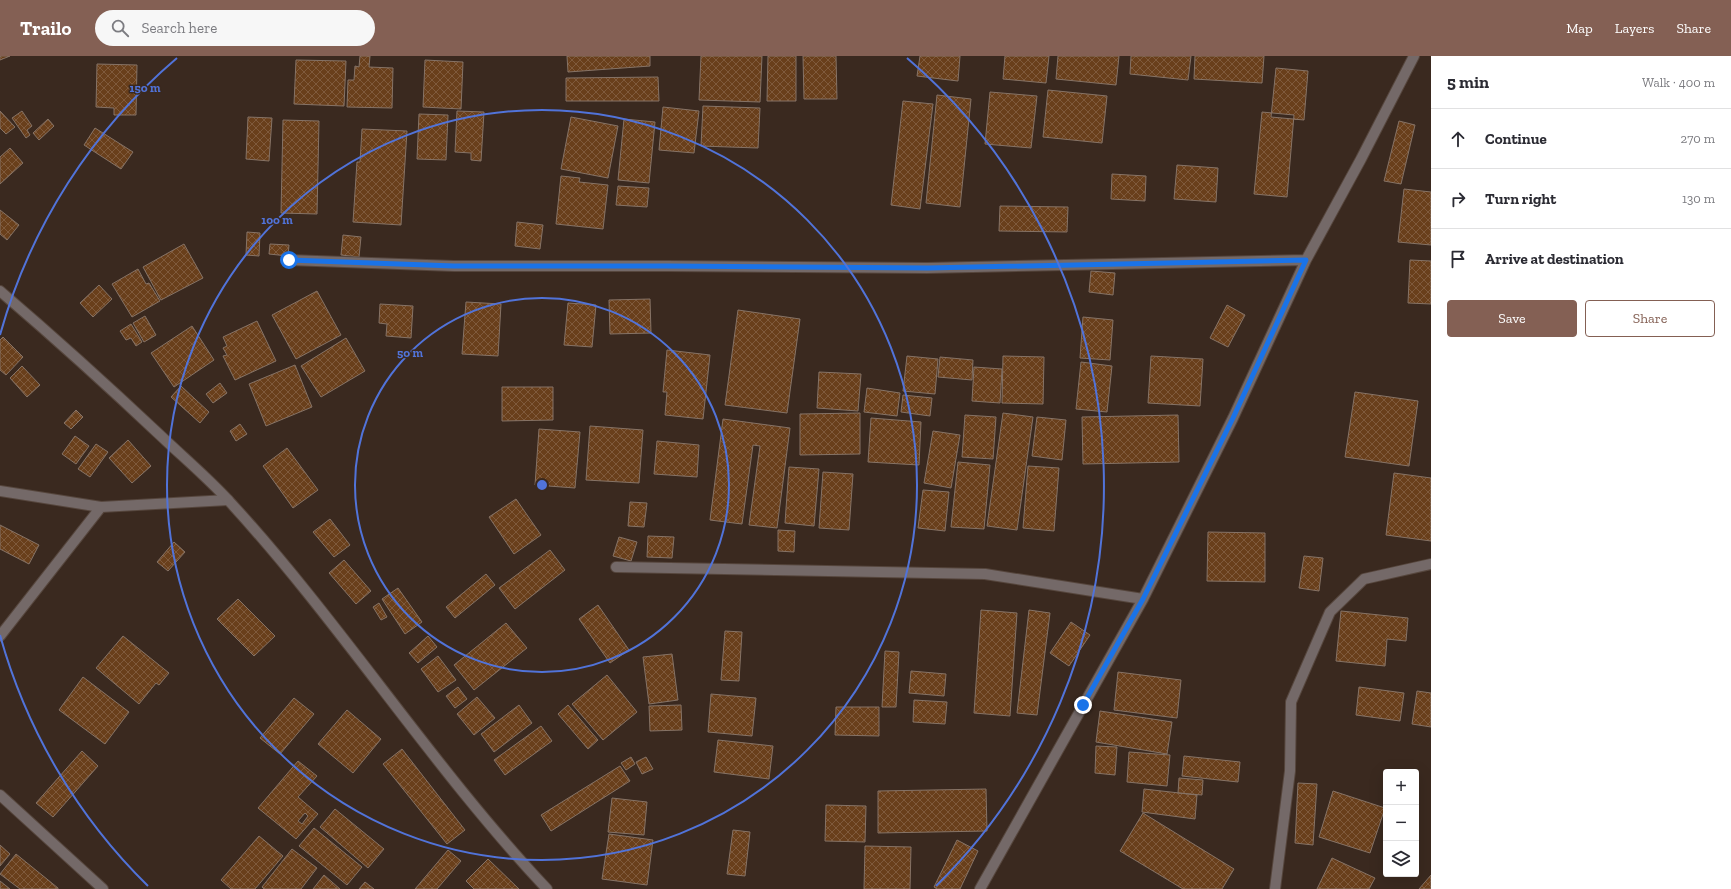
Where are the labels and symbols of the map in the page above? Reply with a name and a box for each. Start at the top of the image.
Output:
text: 150 m [130,81,161,95]
text: 100 m [261,213,293,227]
route start [280,251,298,269]
text: 50 m [397,346,423,360]
centre of rings [535,478,549,492]
route end [1074,696,1092,714]

